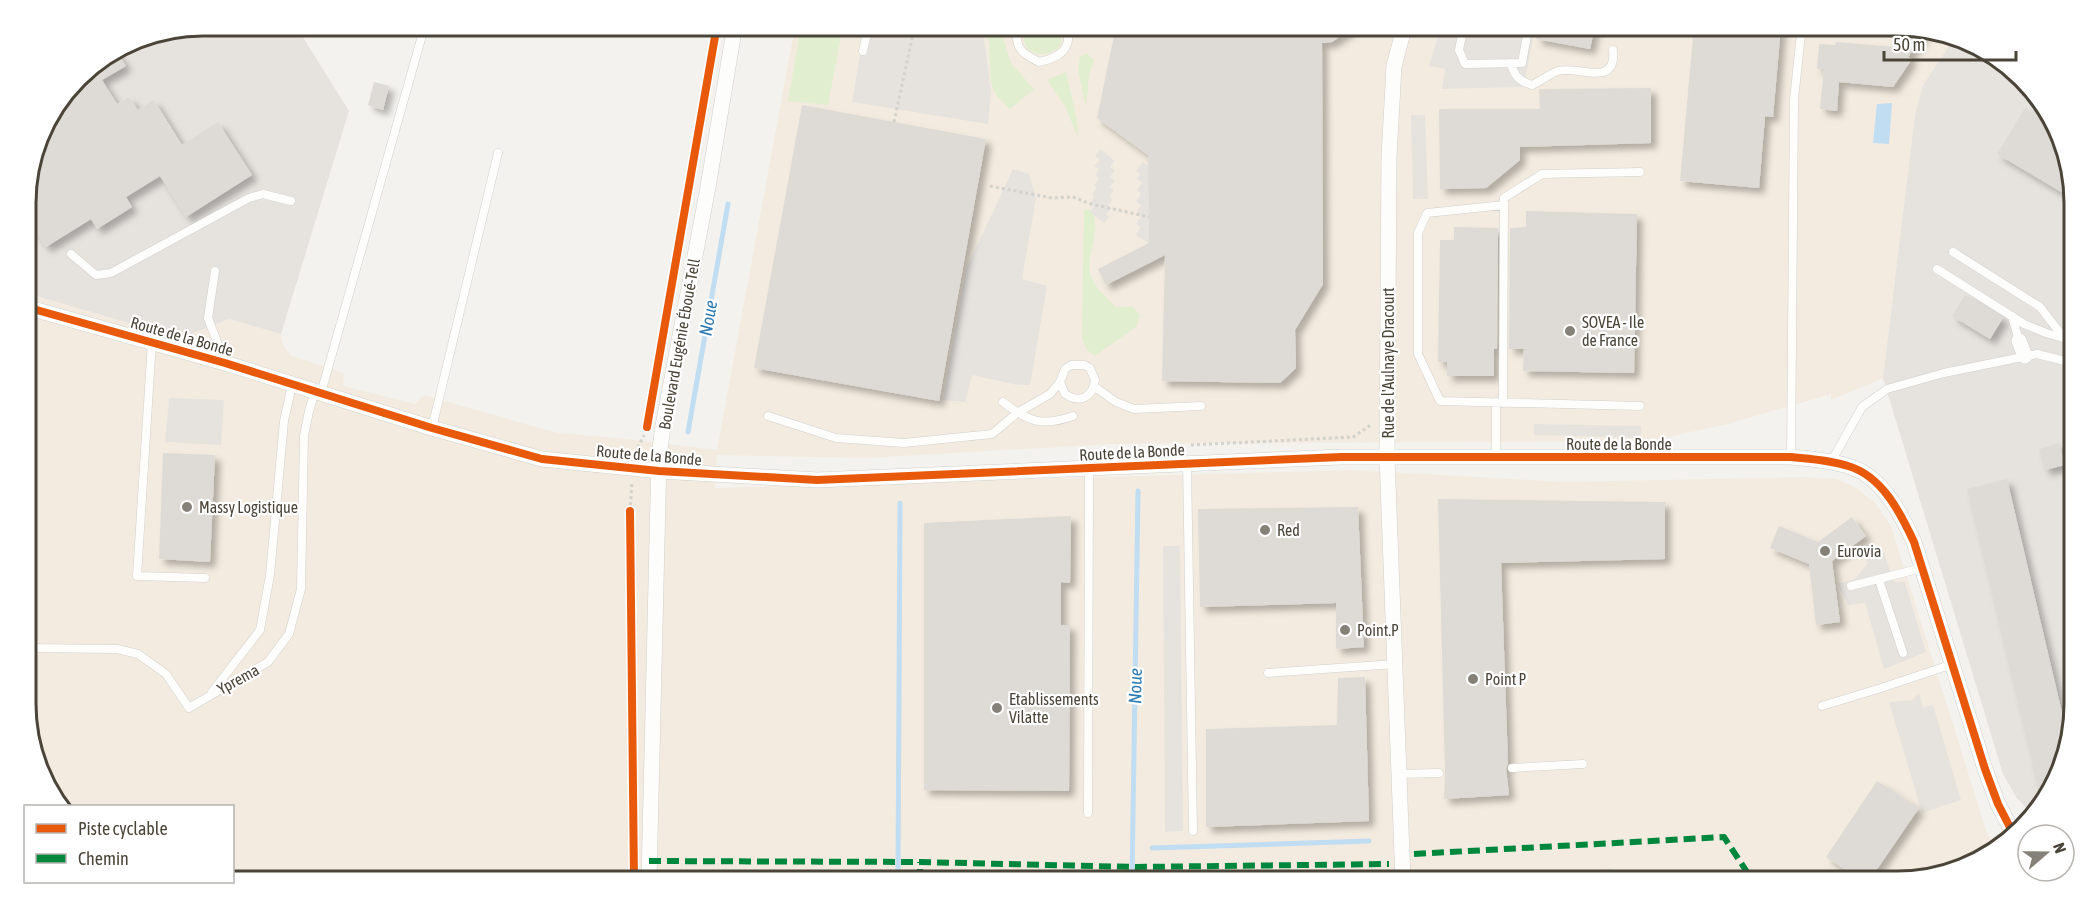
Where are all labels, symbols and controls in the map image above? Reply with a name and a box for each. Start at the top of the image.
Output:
scale bar [1884,24,2016,62]
text: 50 m [1893,34,1925,55]
street label: Boulevard Eugénie Éboué-Tell [655,256,704,431]
street label: Rue de l'Aulnaye Dracourt [1379,287,1398,439]
water label: Noue [695,298,721,338]
street label: Route de la Bonde [129,313,235,359]
place label: SOVEA - Ile de France [1582,313,1644,349]
marker: SOVEA - Ile de France [1563,324,1577,338]
street label: Route de la Bonde [1566,435,1672,453]
street label: Route de la Bonde [1079,440,1185,464]
street label: Route de la Bonde [596,441,702,469]
place label: Massy Logistique [199,498,298,517]
marker: Massy Logistique [180,500,194,514]
place label: Red [1277,521,1300,539]
marker: Red [1258,523,1272,537]
place label: Eurovia [1837,542,1881,560]
marker: Eurovia [1818,544,1832,558]
place label: Point.P [1357,621,1399,639]
marker: Point.P [1338,623,1352,637]
street label: Yprema [214,660,263,699]
water label: Noue [1124,668,1146,704]
place label: Point P [1485,670,1526,688]
marker: Point P [1466,672,1480,686]
place label: Etablissements Vilatte [1009,690,1099,726]
marker: Etablissements Vilatte [990,701,1004,715]
legend [24,805,234,883]
text: Piste cyclable [78,818,168,839]
north arrow [2016,823,2076,883]
text: N [2050,840,2070,855]
text: Chemin [78,848,129,869]

